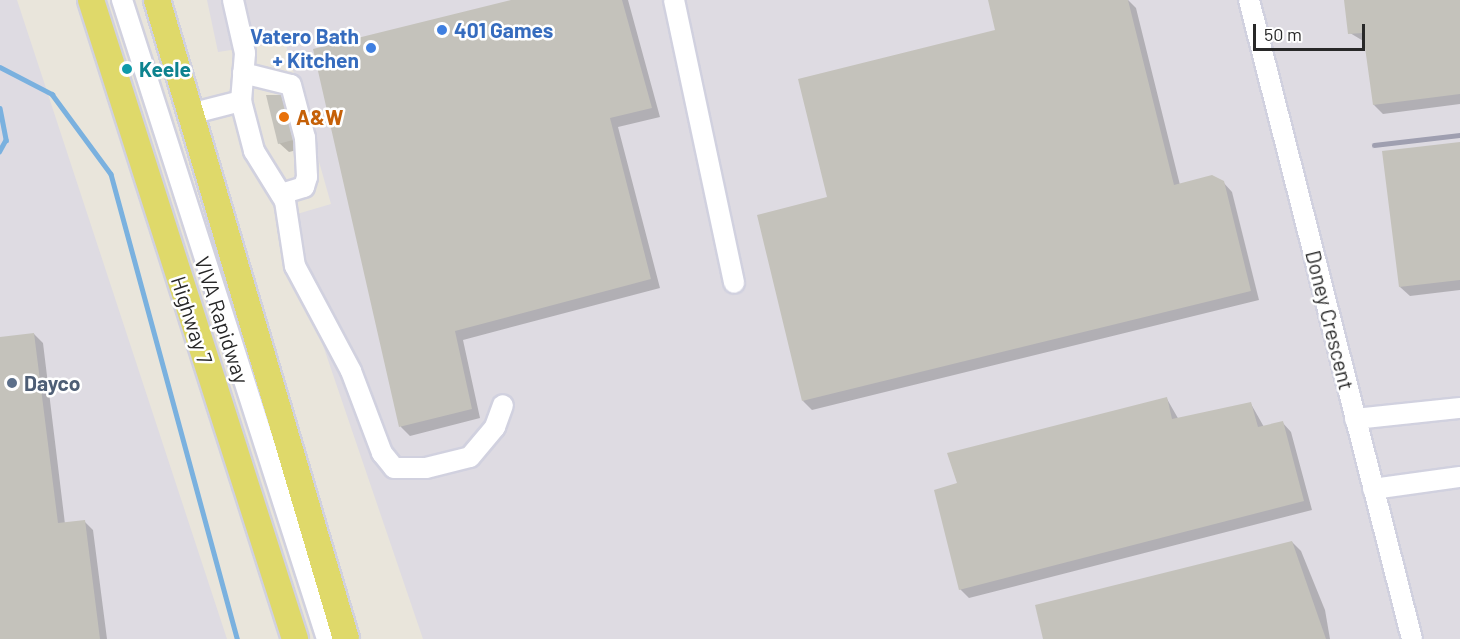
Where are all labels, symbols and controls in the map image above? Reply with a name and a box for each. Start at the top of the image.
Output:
scale bar [1256,12,1368,50]
place label: 401 Games [454,17,553,43]
place label: Vatero Bath + Kitchen [250,23,359,73]
marker: 401 Games [435,23,449,37]
text: 50 m [1264,23,1302,45]
marker: Vatero Bath + Kitchen [364,41,378,55]
place label: Keele [139,56,191,82]
marker: Keele [120,62,134,76]
place label: A&W [296,104,343,130]
marker: A&W [277,110,291,124]
street label: Doney Crescent [1301,248,1359,392]
street label: VIVA Rapidway [190,253,254,387]
street label: Highway 7 [166,273,218,367]
place label: Dayco [24,370,80,396]
marker: Dayco [5,376,19,390]

